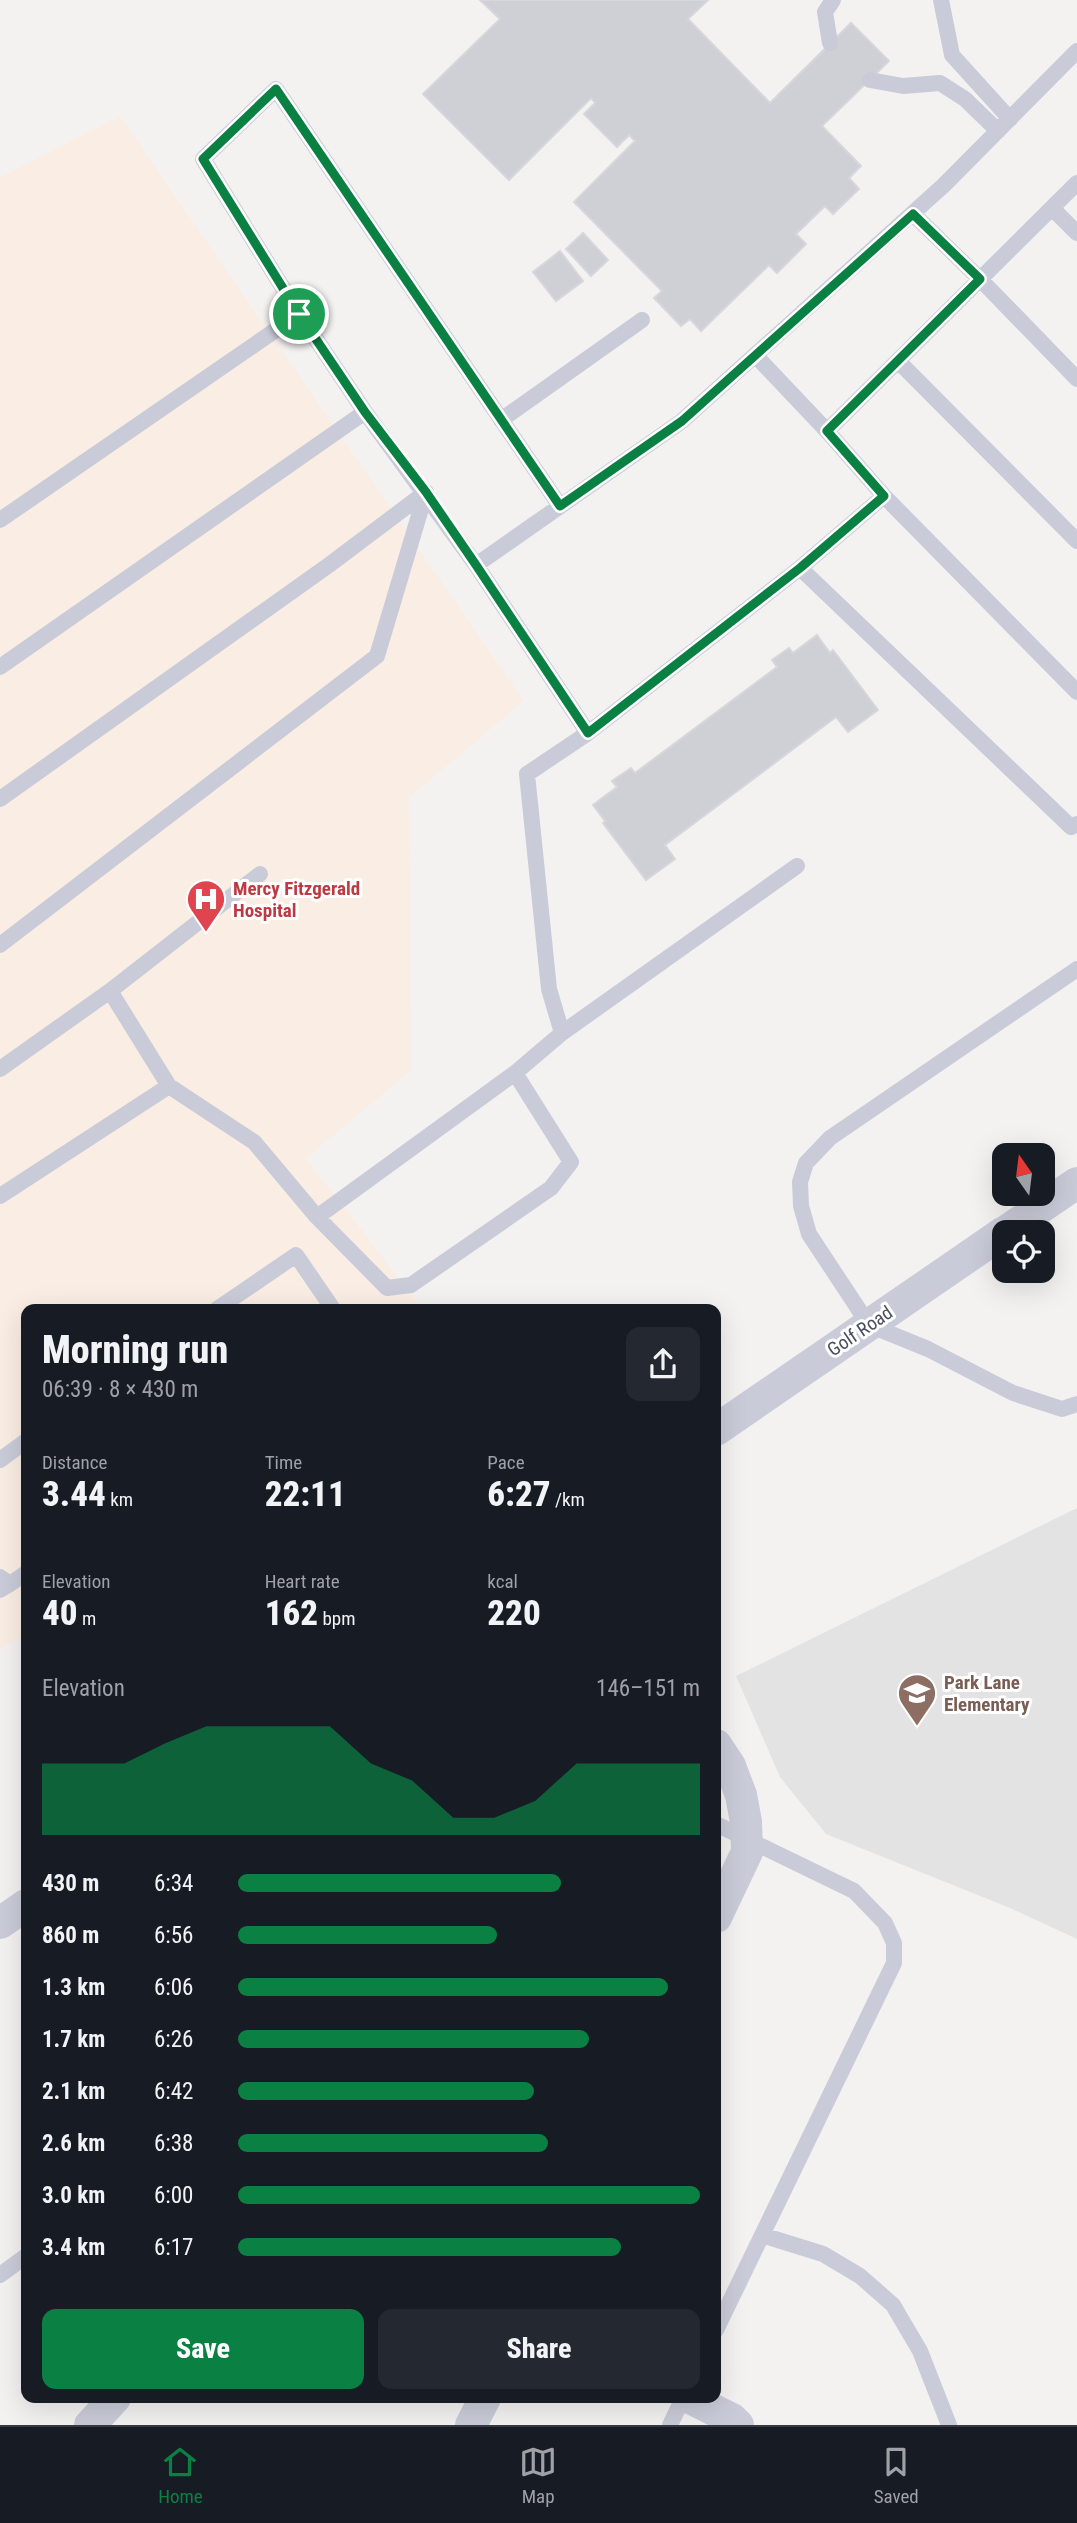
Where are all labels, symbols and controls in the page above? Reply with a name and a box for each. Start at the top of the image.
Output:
pin [269,284,329,344]
icon: arrive [280,295,318,333]
place label: Mercy Fitzgerald Hospital [233,877,360,922]
hospital icon: Mercy Fitzgerald Hospital [185,878,227,933]
north arrow [992,1143,1055,1206]
map controls [992,1143,1055,1283]
button: locate [992,1220,1055,1283]
street label: Golf Road [823,1301,897,1361]
button: share [626,1327,700,1401]
text: Morning run [42,1328,228,1372]
text: 06:39 · 8 × 430 m [42,1376,198,1403]
text: Distance [42,1451,107,1474]
text: Time [265,1451,302,1474]
text: Pace [487,1451,525,1474]
text: 3.44 [42,1474,106,1515]
text: 22:11 [265,1474,346,1515]
text: 6:27 [487,1474,551,1515]
text: km [106,1488,133,1511]
text: /km [551,1488,585,1511]
text: Elevation [42,1570,110,1593]
text: Heart rate [265,1570,340,1593]
text: kcal [487,1570,518,1593]
text: 40 [42,1593,78,1634]
text: 162 [265,1593,318,1634]
text: 220 [487,1593,541,1634]
text: m [78,1607,96,1630]
text: bpm [318,1607,355,1630]
place label: Park Lane Elementary [944,1671,1030,1716]
school or university icon: Park Lane Elementary [896,1672,938,1727]
text: Elevation [42,1675,125,1702]
text: 146–151 m [596,1675,700,1702]
text: 430 m [42,1870,99,1897]
text: 6:34 [154,1870,193,1897]
text: 860 m [42,1922,99,1949]
text: 6:56 [154,1922,193,1949]
text: 1.3 km [42,1974,105,2001]
text: 6:06 [154,1974,193,2001]
text: 1.7 km [42,2026,105,2053]
text: 6:26 [154,2026,193,2053]
text: 2.1 km [42,2078,105,2105]
text: 6:42 [154,2078,193,2105]
text: 2.6 km [42,2130,105,2157]
text: 6:38 [154,2130,193,2157]
text: 3.0 km [42,2182,105,2209]
text: 6:00 [154,2182,193,2209]
text: 3.4 km [42,2234,105,2261]
text: 6:17 [154,2234,193,2261]
button: Save [42,2309,364,2389]
button: Share [378,2309,700,2389]
tab: Home [158,2443,203,2508]
tab: Map [519,2443,557,2508]
tab: Saved [874,2443,919,2508]

